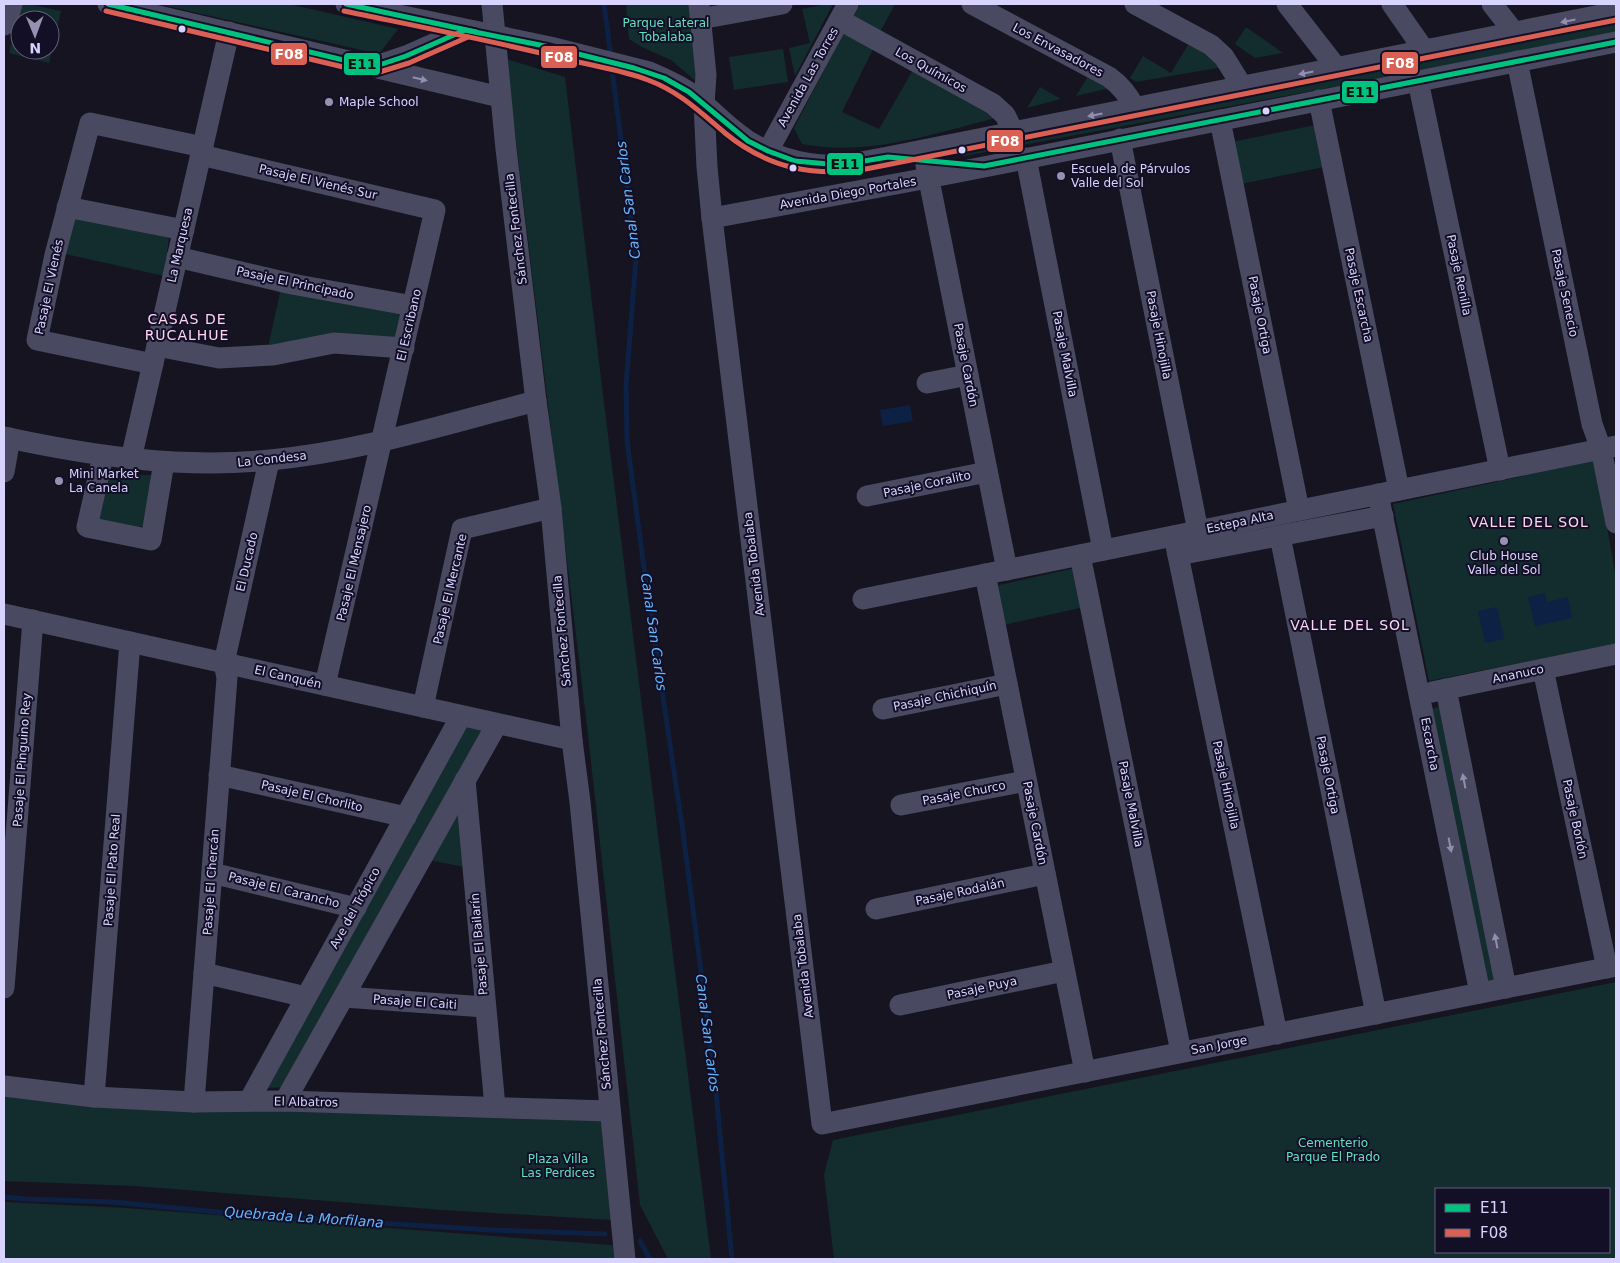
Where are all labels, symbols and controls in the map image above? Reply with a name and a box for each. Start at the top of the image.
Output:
north arrow [10,10,60,60]
park label: Parque Lateral Tobalaba [623,16,709,44]
one-way arrow [1561,17,1576,25]
street label: Los Envasadores [1010,20,1106,80]
unlabelled marker [177,24,187,34]
street label: Avenida Las Torres [775,25,841,129]
text: N [29,40,41,56]
line badge: F08 [270,42,308,66]
line badge: F08 [540,45,578,69]
street label: Los Químicos [893,45,969,95]
text: F08 [274,46,304,62]
text: F08 [544,49,574,65]
line badge: F08 [1381,51,1419,75]
line badge: E11 [343,52,381,76]
text: F08 [1385,55,1415,71]
text: E11 [347,56,377,72]
one-way arrow [1298,69,1314,77]
one-way arrow [413,75,428,83]
line badge: E11 [1341,80,1379,104]
text: E11 [1345,84,1375,100]
place label: Maple School [339,95,419,109]
marker: Maple School [323,96,335,108]
unlabelled marker [1261,106,1271,116]
one-way arrow [1087,111,1103,119]
line badge: F08 [986,129,1024,153]
text: F08 [990,133,1020,149]
water label: Canal San Carlos [613,140,643,260]
unlabelled marker [957,145,967,155]
line badge: E11 [826,152,864,176]
text: E11 [830,156,860,172]
street label: Pasaje El Vienés Sur [258,162,378,202]
place label: Escuela de Párvulos Valle del Sol [1071,162,1190,190]
unlabelled marker [788,163,798,173]
marker: Escuela de Párvulos Valle del Sol [1055,170,1067,182]
street label: Sánchez Fontecilla [502,173,530,285]
street label: Avenida Diego Portales [779,174,917,212]
street label: La Marquesa [165,206,195,284]
street label: Pasaje Renilla [1444,233,1474,317]
street label: Pasaje El Vienés [32,238,66,336]
street label: Pasaje Escarcha [1342,246,1376,344]
street label: Pasaje Senecio [1549,248,1581,338]
street label: Pasaje El Principado [235,264,355,302]
street label: Pasaje Ortiga [1246,275,1274,355]
street label: El Escribano [394,288,424,362]
street label: Pasaje Hinojilla [1144,289,1174,381]
street label: Pasaje Malvilla [1050,310,1080,398]
district label: CASAS DE RUCALHUE [145,311,229,343]
street label: Pasaje Cardón [951,322,981,408]
street label: La Condesa [237,448,307,470]
place label: Mini Market La Canela [69,467,139,495]
street label: Pasaje Coralito [882,468,972,500]
marker: Mini Market La Canela [53,475,65,487]
street label: Pasaje El Mensajero [334,504,374,622]
street label: Estepa Alta [1205,508,1275,536]
street label: Avenida Tobalaba [741,511,767,617]
district label: VALLE DEL SOL [1469,514,1589,530]
street label: El Ducado [233,531,261,593]
street label: Pasaje El Mercante [430,532,470,646]
marker: Club House Valle del Sol [1498,535,1510,547]
place label: Club House Valle del Sol [1468,549,1540,577]
water label: Canal San Carlos [638,572,670,692]
street label: Sánchez Fontecilla [550,575,574,687]
district label: VALLE DEL SOL [1290,617,1410,633]
street label: El Canquén [253,662,323,692]
street label: Ananuco [1491,662,1545,686]
street label: Pasaje Chichiquín [892,678,998,714]
street label: Pasaje El Pinguino Rey [10,692,34,828]
street label: Escarcha [1418,716,1442,772]
street label: Pasaje Ortiga [1314,735,1342,815]
street label: Pasaje Hinojilla [1210,739,1242,831]
street label: Pasaje Malvilla [1116,760,1146,848]
one-way arrow [1460,774,1468,789]
street label: Pasaje El Chorlito [260,777,364,815]
street label: Pasaje Churco [921,778,1007,808]
street label: Pasaje Borlón [1560,778,1590,860]
street label: Pasaje Cardón [1020,780,1050,866]
street label: Pasaje El Pato Real [101,813,123,927]
street label: Pasaje El Chercán [200,828,222,936]
one-way arrow [1447,837,1455,853]
street label: Ave del Trópico [327,865,383,951]
street label: Pasaje El Carancho [227,869,341,911]
street label: Pasaje Rodalán [914,876,1006,908]
street label: Pasaje El Bailarín [468,892,490,996]
street label: Avenida Tobalaba [790,913,816,1019]
one-way arrow [1492,933,1500,948]
water label: Canal San Carlos [693,973,723,1093]
street label: Pasaje Puya [946,974,1018,1002]
street label: Sánchez Fontecilla [590,978,614,1090]
street label: Pasaje El Caiti [373,992,457,1012]
street label: San Jorge [1190,1033,1248,1057]
street label: El Albatros [274,1094,338,1110]
park label: Cementerio Parque El Prado [1286,1136,1380,1164]
park label: Plaza Villa Las Perdices [521,1152,595,1180]
legend [1435,1188,1610,1253]
text: E11 [1480,1199,1509,1217]
water label: Quebrada La Morfilana [224,1203,384,1231]
text: F08 [1480,1224,1508,1242]

